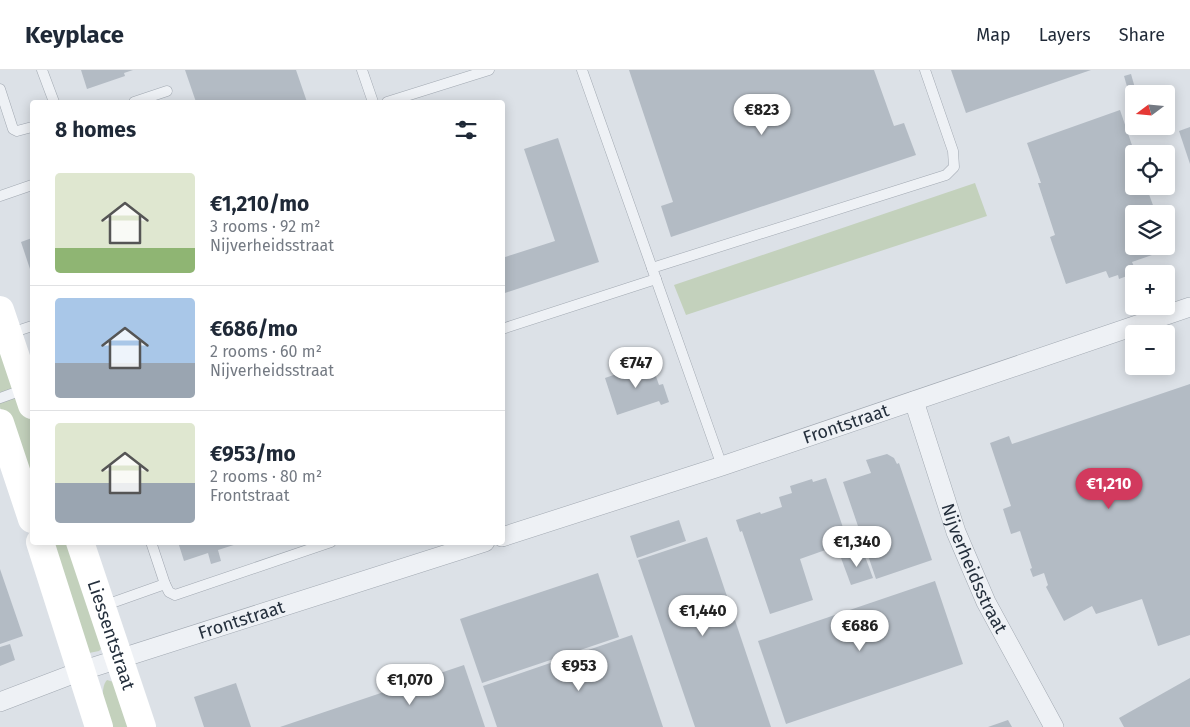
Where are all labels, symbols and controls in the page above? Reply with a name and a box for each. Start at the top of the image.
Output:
text: Keyplace [25,21,124,49]
text: Map [976,24,1011,46]
text: Layers [1039,24,1091,46]
text: Share [1119,24,1165,46]
north arrow [1125,85,1175,135]
map controls [1125,85,1175,375]
pin: €823 [732,93,792,136]
text: €823 [745,100,779,119]
icon: filters [452,116,480,144]
text: 8 homes [55,117,136,143]
button: locate [1125,145,1175,195]
text: €1,210/mo [210,191,309,217]
icon: home [95,193,155,253]
button: layers [1125,205,1175,255]
text: 3 rooms · 92 m² [210,217,320,236]
text: Nijverheidsstraat [210,236,334,255]
button: + [1125,265,1175,315]
text: €686/mo [210,316,298,342]
icon: home [95,318,155,378]
button: − [1125,325,1175,375]
text: 2 rooms · 60 m² [210,342,322,361]
pin: €747 [606,346,666,389]
text: €747 [620,353,652,372]
text: Nijverheidsstraat [210,361,334,380]
street label: Frontstraat [800,399,892,449]
text: €953/mo [210,441,296,467]
icon: home [95,443,155,503]
text: 2 rooms · 80 m² [210,467,322,486]
pin: €1,210 [1068,468,1150,510]
text: €1,210 [1087,474,1131,493]
text: Frontstraat [210,486,289,505]
street label: Nijverheidsstraat [937,501,1012,638]
pin: €1,340 [816,526,898,568]
text: €1,340 [833,532,881,551]
street label: Liessentstraat [83,577,140,693]
pin: €1,440 [662,594,744,637]
street label: Frontstraat [195,596,288,644]
text: €1,440 [679,601,727,620]
pin: €686 [830,610,890,652]
text: €686 [842,616,878,635]
pin: €953 [549,650,609,692]
text: €953 [562,656,596,675]
pin: €1,070 [369,664,451,706]
text: €1,070 [387,670,433,689]

